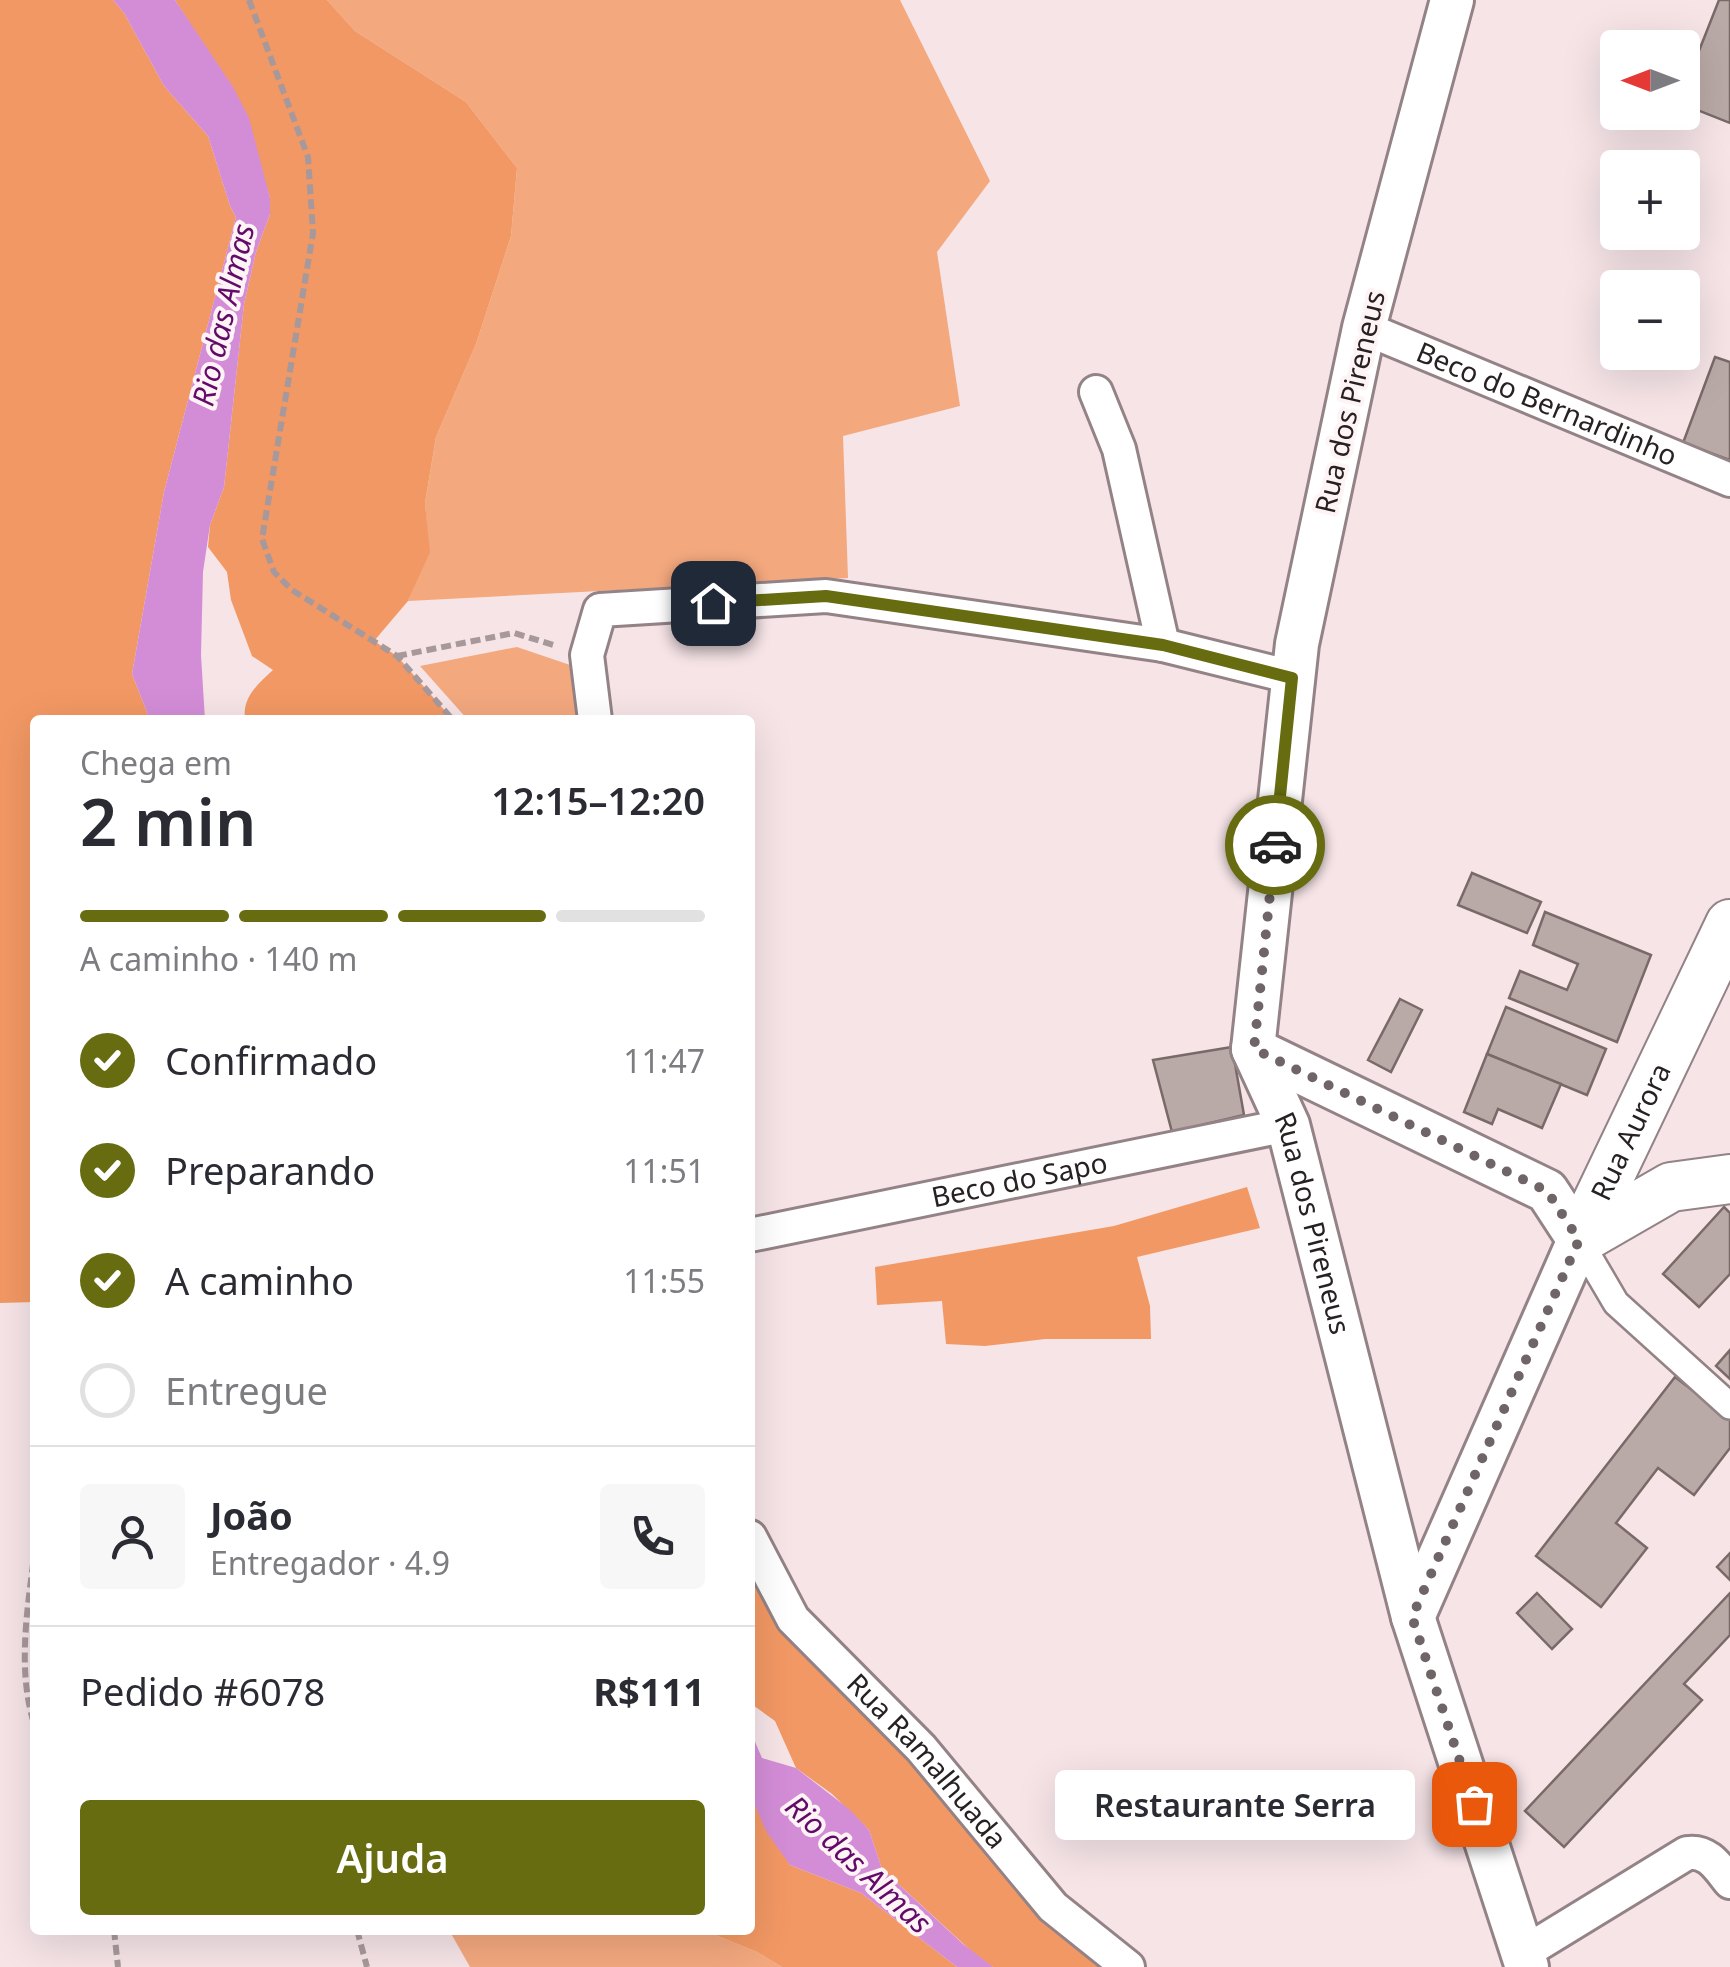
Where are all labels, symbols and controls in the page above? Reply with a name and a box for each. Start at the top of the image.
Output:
north arrow [1600,30,1700,130]
map controls [1600,30,1700,370]
button: + [1600,150,1700,250]
water label: Rio das Almas [182,220,263,410]
button: − [1600,270,1700,370]
street label: Rua dos Pireneus [1305,287,1393,517]
street label: Beco do Bernardinho [1411,332,1683,474]
pin [671,561,756,646]
icon: home [686,576,741,631]
text: Chega em [80,741,232,784]
text: 12:15–12:20 [491,774,705,826]
text: 2 min [80,777,256,865]
courier [1225,795,1325,895]
icon: car [1248,818,1303,873]
text: A caminho · 140 m [80,937,358,980]
icon: check [80,1033,135,1088]
text: Confirmado [165,1034,377,1086]
text: 11:47 [623,1039,705,1082]
street label: Rua Aurora [1581,1056,1679,1206]
street label: Rua dos Pireneus [1266,1105,1360,1338]
street label: Beco do Sapo [928,1142,1110,1215]
icon: check [80,1143,135,1198]
text: Preparando [165,1144,375,1196]
text: 11:51 [623,1149,705,1192]
icon: check [80,1253,135,1308]
text: A caminho [165,1254,354,1306]
text: 11:55 [623,1259,705,1302]
text: Entregue [165,1364,328,1416]
button: person [80,1484,185,1589]
button: phone [600,1484,705,1589]
text: João [210,1489,293,1541]
text: Entregador · 4.9 [210,1541,450,1584]
street label: Rua Ramalhuada [839,1664,1016,1856]
text: Pedido #6078 [80,1665,325,1717]
text: R$111 [593,1665,705,1717]
pin [1432,1762,1517,1847]
callout: Restaurante Serra [1054,1769,1414,1839]
icon: bag [1447,1777,1502,1832]
text: Restaurante Serra [1094,1783,1376,1826]
water label: Rio das Almas [777,1786,941,1942]
button: Ajuda [80,1800,705,1915]

